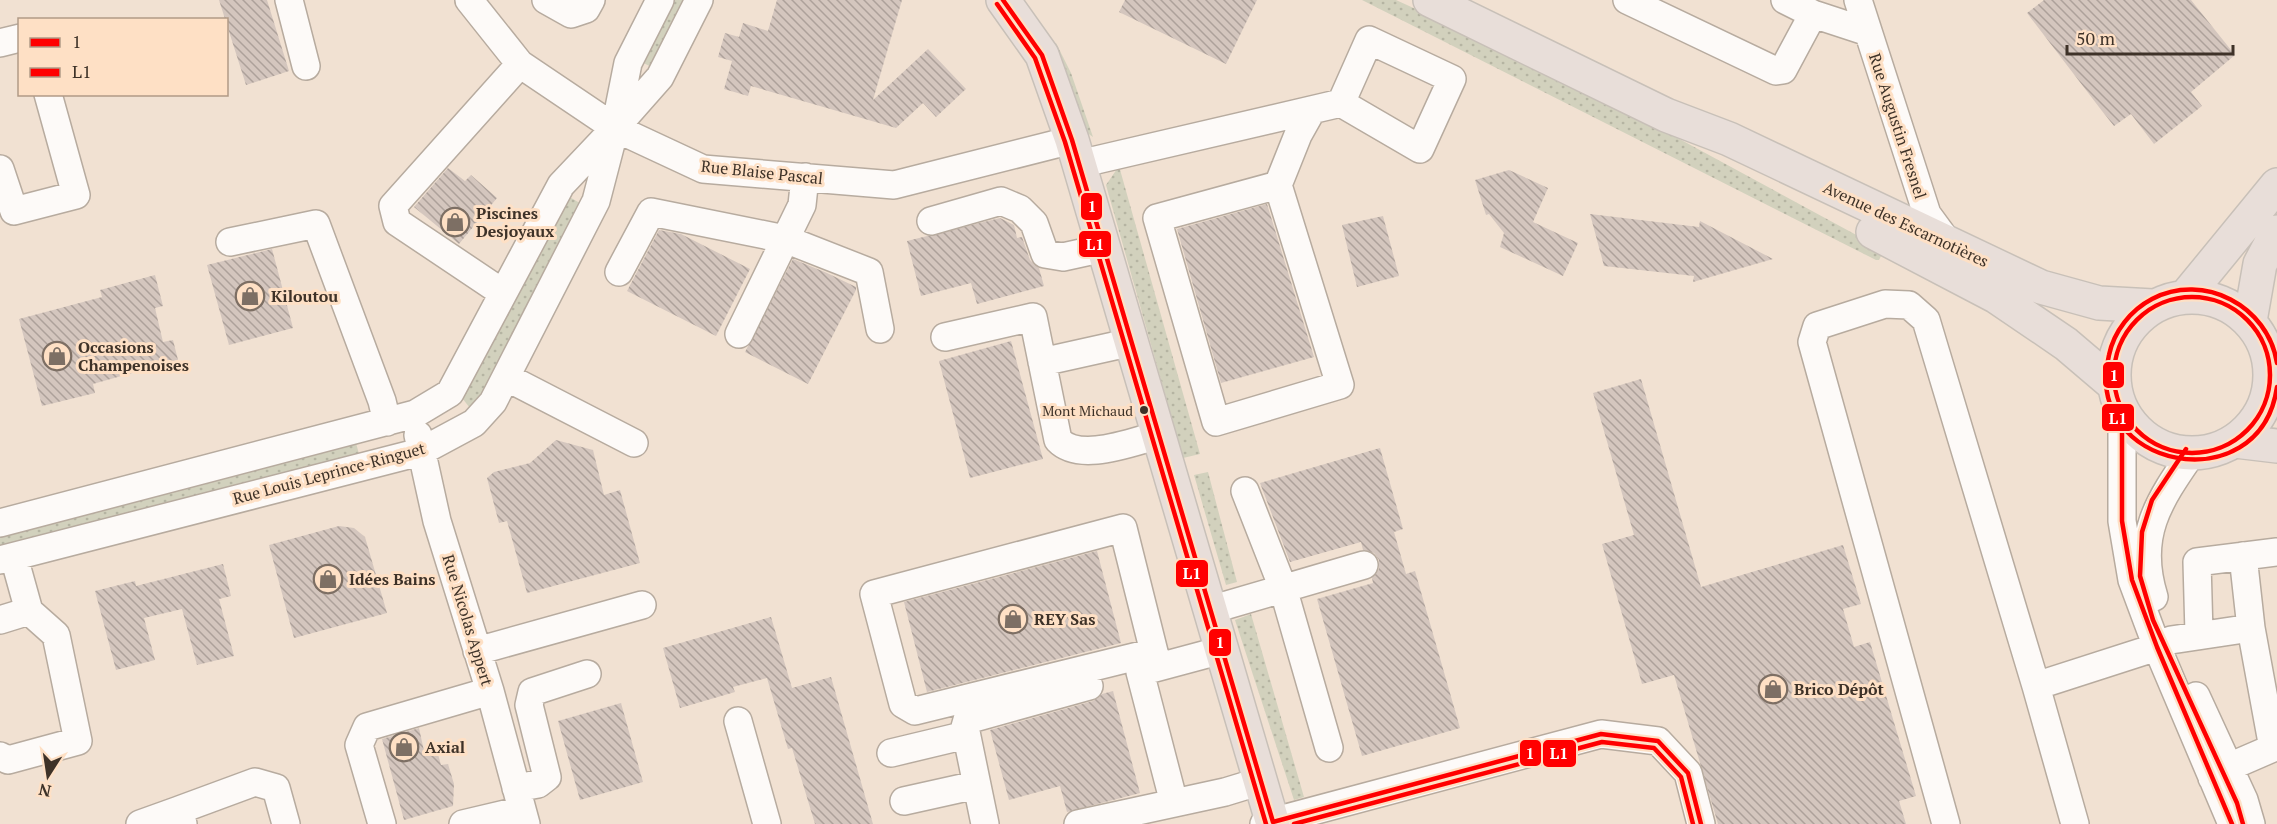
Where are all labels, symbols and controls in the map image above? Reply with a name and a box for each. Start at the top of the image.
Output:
legend [18,18,228,96]
scale bar [2067,18,2234,56]
text: 50 m [2076,26,2116,50]
text: 1 [72,29,82,53]
street label: Rue Augustin Fresnel [1864,50,1932,202]
text: L1 [72,59,91,83]
street label: Rue Blaise Pascal [700,155,824,189]
street label: Avenue des Escarnotières [1820,176,1992,272]
line badge: 1 [1080,192,1103,221]
text: 1 [1087,195,1097,217]
place label: Piscines Desjoyaux [476,202,554,242]
shop icon: Piscines Desjoyaux [439,206,471,238]
line badge: L1 [1078,230,1112,258]
text: L1 [1086,233,1104,255]
shop icon: Kiloutou [234,280,266,312]
place label: Kiloutou [271,285,338,307]
place label: Occasions Champenoises [78,336,189,376]
shop icon: Occasions Champenoises [41,340,73,372]
line badge: 1 [2102,361,2125,389]
text: 1 [2109,364,2119,386]
place label: Mont Michaud [1042,401,1133,420]
line badge: L1 [2101,403,2135,432]
marker: Mont Michaud [1138,404,1150,416]
text: L1 [2109,407,2127,429]
street label: Rue Louis Leprince-Ringuet [230,437,428,509]
street label: Rue Nicolas Appert [438,552,498,689]
line badge: L1 [1175,559,1209,588]
text: L1 [1183,562,1201,584]
shop icon: Idées Bains [312,563,344,595]
place label: Idées Bains [349,568,435,590]
shop icon: REY Sas [997,603,1029,635]
place label: REY Sas [1034,608,1095,630]
line badge: 1 [1208,628,1232,657]
text: 1 [1215,631,1225,653]
shop icon: Brico Dépôt [1757,673,1789,705]
place label: Brico Dépôt [1794,678,1884,700]
shop icon: Axial [388,731,420,763]
place label: Axial [425,736,465,758]
line badge: 1 [1519,739,1542,767]
line badge: L1 [1542,739,1577,768]
text: 1 [1525,742,1535,764]
text: L1 [1550,742,1568,764]
north arrow [18,746,78,806]
text: N [37,779,53,803]

